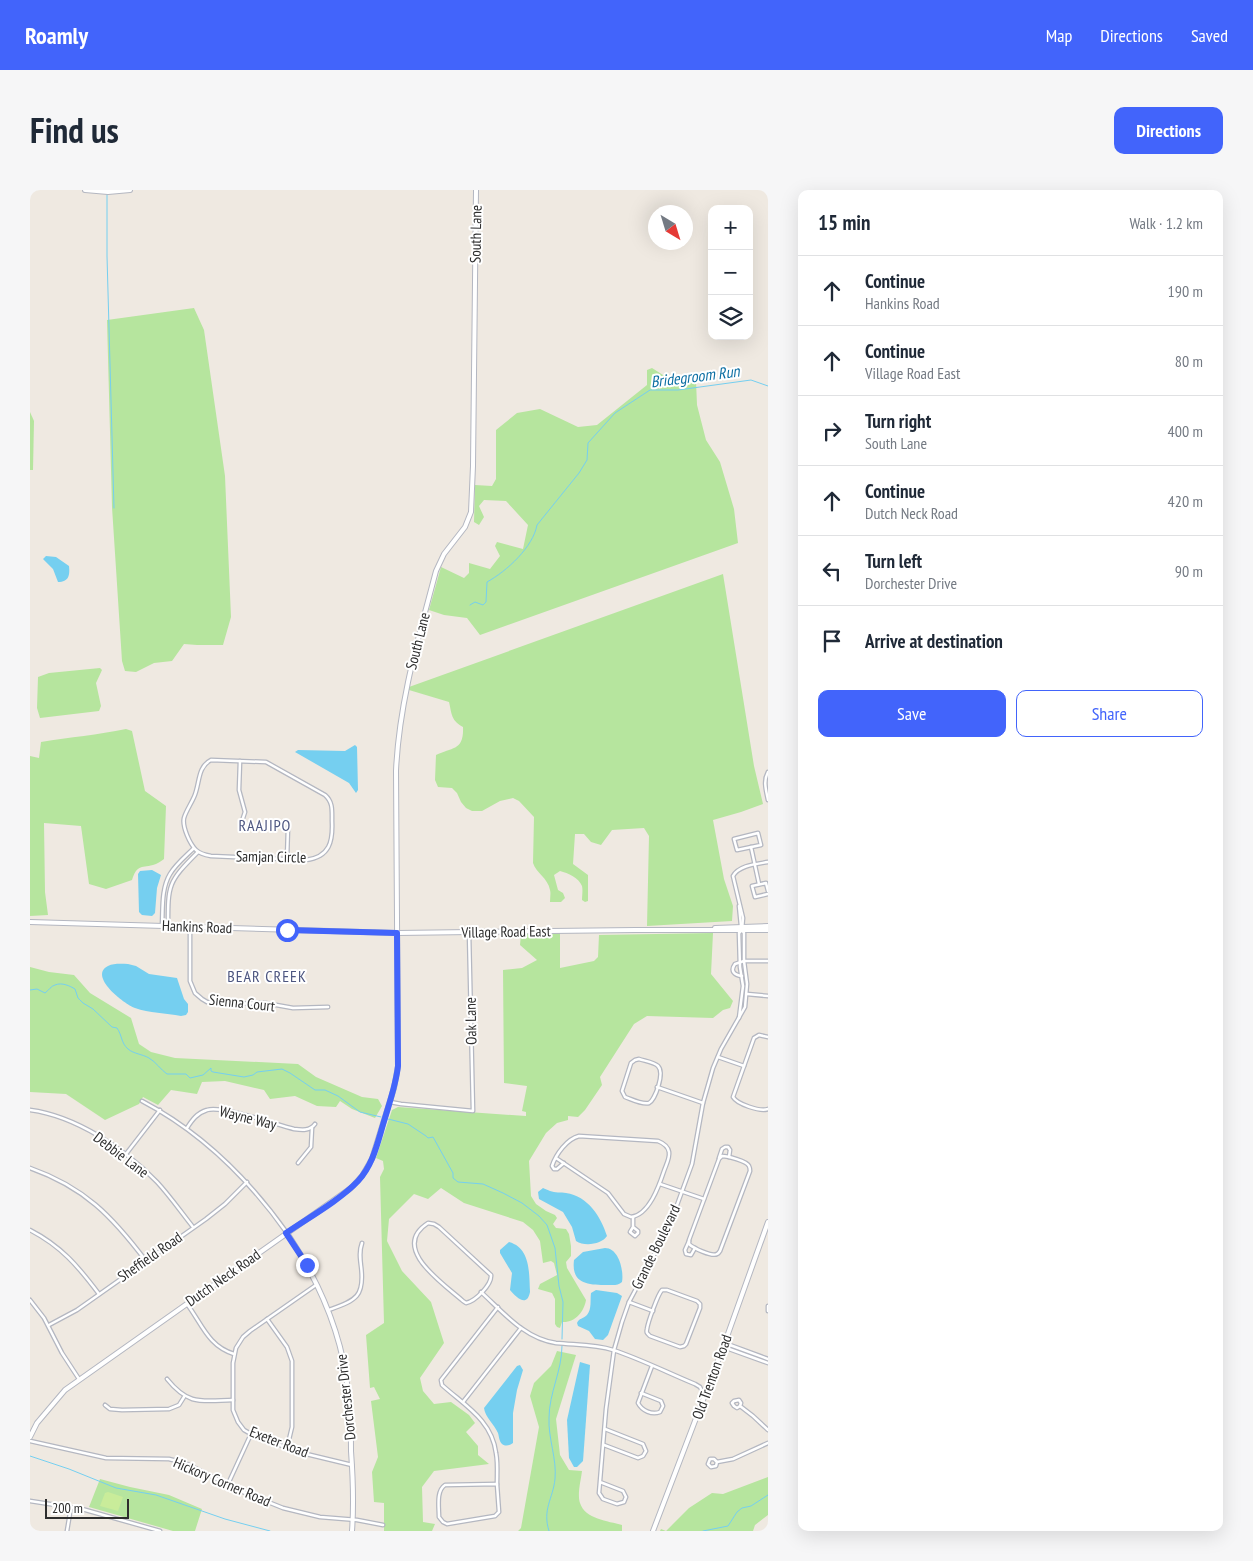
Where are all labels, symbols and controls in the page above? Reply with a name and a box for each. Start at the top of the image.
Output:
text: Roamly [25,20,88,51]
text: Map [1046,24,1072,47]
text: Directions [1100,24,1163,47]
text: Saved [1191,24,1228,47]
text: Find us [30,107,119,153]
button: Directions [1114,107,1223,154]
street label: South Lane [465,205,486,263]
north arrow [648,205,693,250]
map controls [708,205,753,340]
button: + [708,205,753,250]
text: 15 min [818,209,870,236]
text: Walk · 1.2 km [1129,213,1203,233]
button: − [708,250,753,295]
text: Continue [865,269,925,293]
icon: ahead [818,277,846,305]
text: 190 m [1168,281,1203,301]
text: Hankins Road [865,293,940,313]
button: layers [708,295,753,340]
text: Continue [865,339,925,363]
icon: ahead [818,347,846,375]
text: 80 m [1175,351,1203,371]
water label: Bridegroom Run [649,361,742,391]
text: Village Road East [865,363,960,383]
text: Turn right [865,409,931,433]
icon: right [818,417,846,445]
text: 400 m [1168,421,1203,441]
text: South Lane [865,433,927,453]
text: Continue [865,479,925,503]
icon: ahead [818,487,846,515]
text: 420 m [1168,491,1203,511]
text: Dutch Neck Road [865,503,958,523]
text: Turn left [865,549,922,573]
icon: left [818,557,846,585]
text: 90 m [1175,561,1203,581]
text: Dorchester Drive [865,573,957,593]
street label: South Lane [401,610,434,671]
icon: arrive [818,627,846,655]
text: Arrive at destination [865,629,1003,653]
button: Save [818,690,1006,737]
button: Share [1016,690,1203,737]
district label: RAAJIPO [239,815,291,835]
street label: Samjan Circle [236,846,306,867]
street label: Hankins Road [162,916,232,937]
route start [276,919,299,942]
street label: Village Road East [460,921,551,942]
district label: BEAR CREEK [227,966,307,986]
street label: Sienna Court [208,990,276,1015]
street label: Oak Lane [461,997,480,1045]
street label: Wayne Way [218,1101,279,1134]
street label: Debbie Lane [90,1128,153,1182]
street label: Grande Boulevard [627,1201,684,1292]
street label: Sheffield Road [114,1227,186,1286]
street label: Dutch Neck Road [182,1245,264,1310]
route end [296,1254,319,1277]
street label: Old Trenton Road [687,1332,736,1422]
street label: Dorchester Drive [332,1353,359,1441]
street label: Exeter Road [247,1422,311,1461]
street label: Hickory Corner Road [171,1452,274,1511]
scale bar [45,1496,129,1519]
text: 200 m [52,1499,83,1517]

